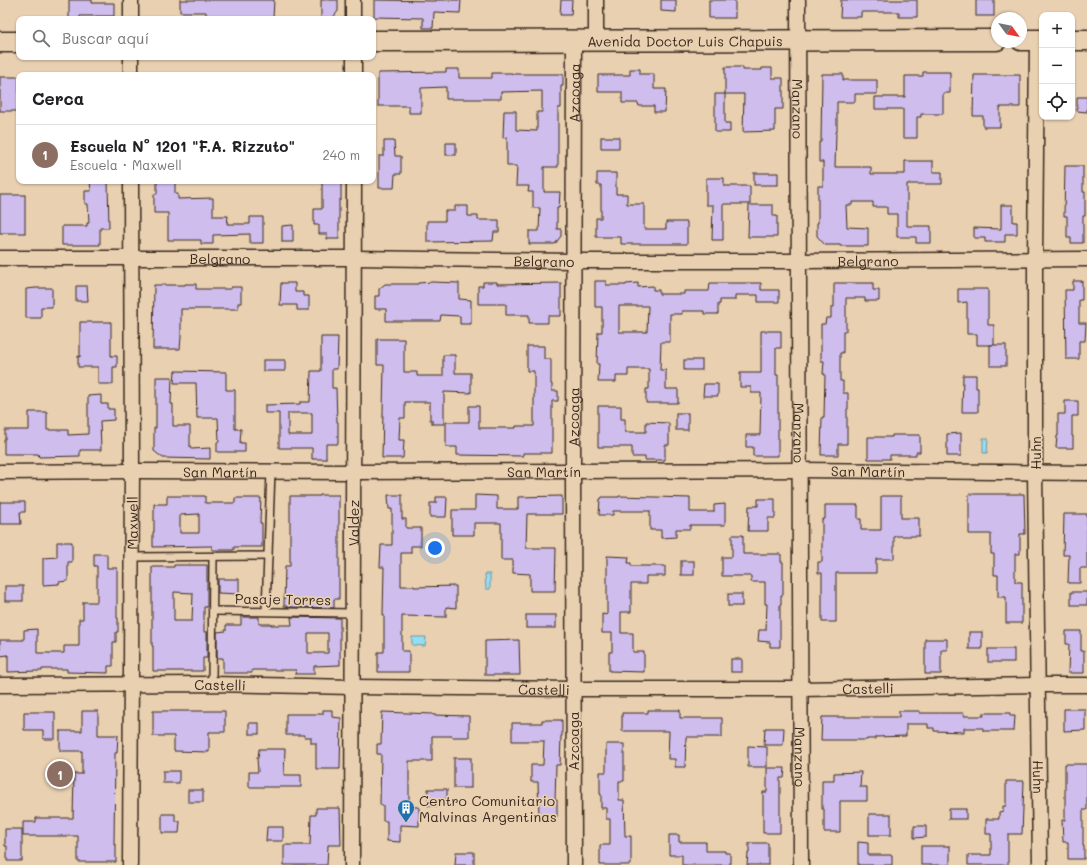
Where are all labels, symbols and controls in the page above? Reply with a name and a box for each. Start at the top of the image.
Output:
north arrow [991,12,1027,48]
map controls [1039,12,1075,120]
button: + [1039,12,1075,48]
search box [16,16,376,60]
icon: search [30,27,52,49]
text: Buscar aquí [62,28,149,48]
street label: Avenida Doctor Luis Chapuis [587,31,783,50]
button: − [1039,48,1075,84]
street label: Azcoaga [564,63,583,123]
street label: Manzano [789,79,808,139]
button: locate [1039,84,1075,120]
text: Cerca [32,87,84,109]
text: Escuela N° 1201 "F.A. Rizzuto" [70,136,295,156]
text: 1 [42,146,48,163]
text: 240 m [323,146,360,163]
text: Escuela · Maxwell [70,156,182,173]
street label: Belgrano [190,249,250,268]
street label: Belgrano [513,251,575,271]
street label: Belgrano [837,251,898,270]
street label: Azcoaga [564,387,583,447]
street label: Manzano [790,403,809,463]
street label: Huhn [1026,436,1045,470]
street label: San Martín [507,461,581,481]
street label: San Martín [831,461,905,481]
street label: San Martín [183,462,257,481]
street label: Maxwell [122,496,141,550]
street label: Valdez [343,499,363,546]
your location [425,538,445,558]
street label: Pasaje Torres [235,589,331,609]
street label: Castelli [194,674,246,694]
street label: Castelli [842,678,894,698]
street label: Castelli [518,679,570,698]
street label: Azcoaga [564,711,583,771]
street label: Manzano [791,727,810,787]
pin: 1 [47,759,73,789]
street label: Huhn [1029,760,1049,794]
place label: Centro Comunitario Malvinas Argentinas [419,791,557,826]
building icon: Centro Comunitario Malvinas Argentinas [396,798,416,823]

